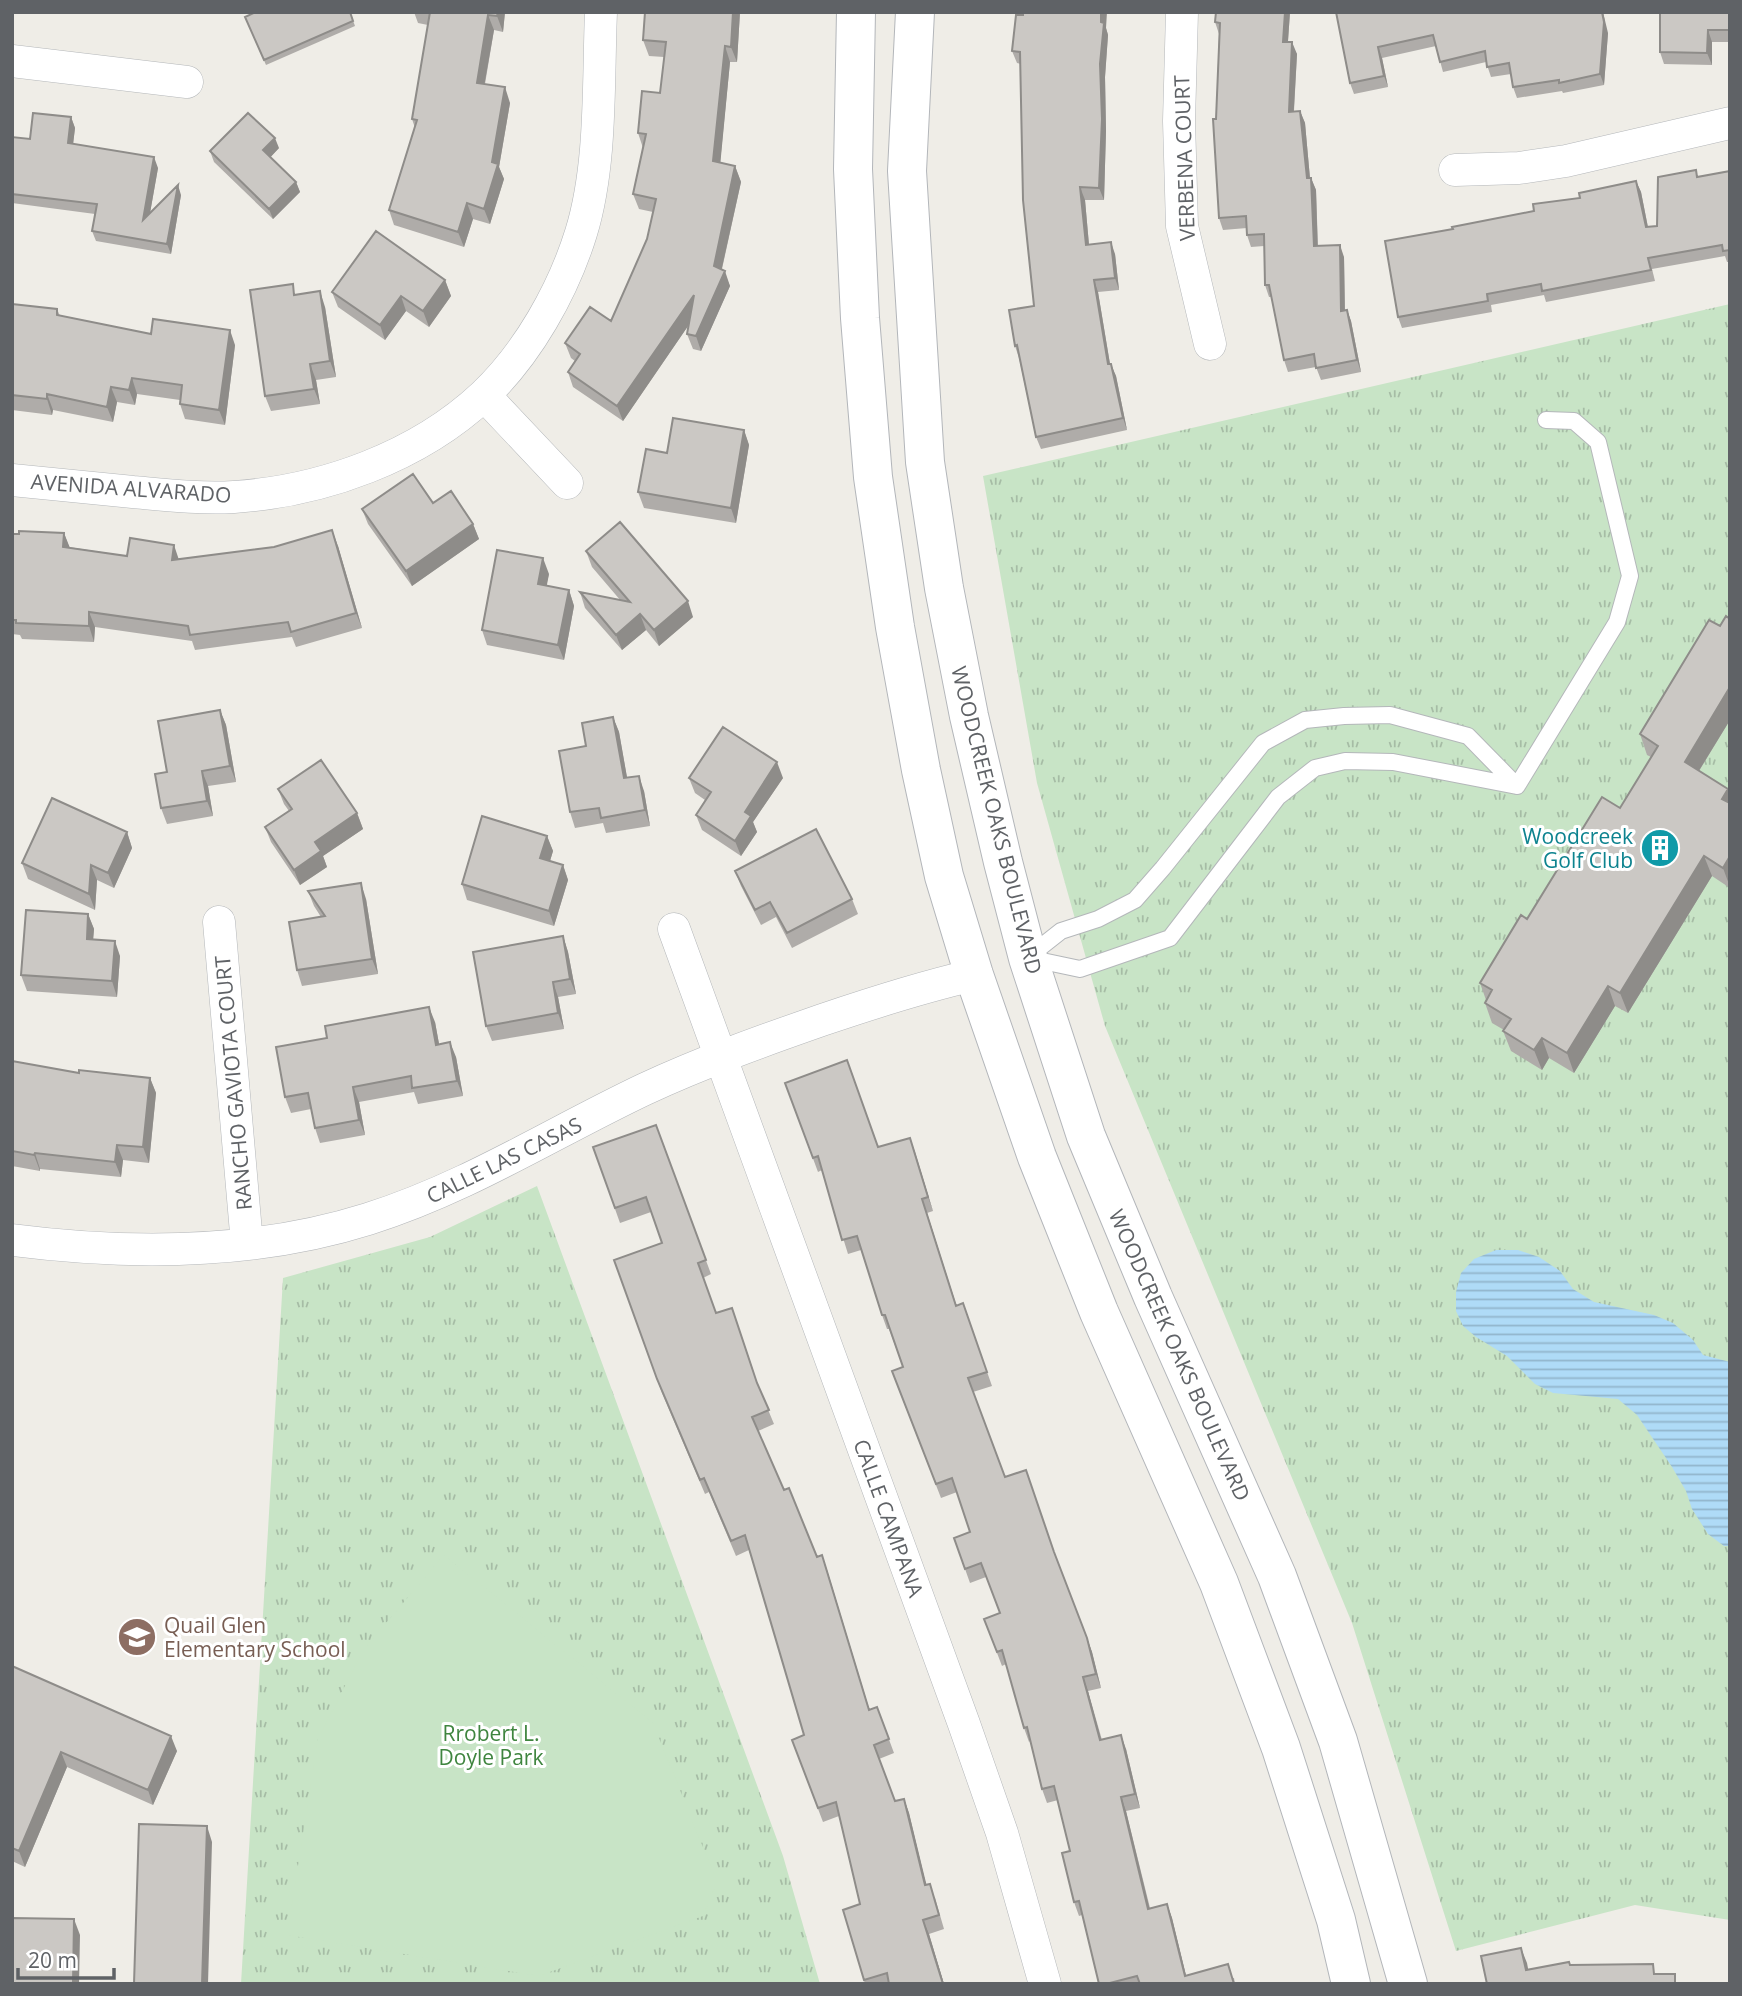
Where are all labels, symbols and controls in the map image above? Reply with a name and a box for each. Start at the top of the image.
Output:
street label: VERBENA COURT [1167,74,1201,242]
street label: AVENIDA ALVARADO [30,467,232,509]
street label: WOODCREEK OAKS BOULEVARD [945,663,1049,977]
place label: Woodcreek Golf Club [1522,822,1633,874]
building icon: Woodcreek Golf Club [1639,827,1681,869]
street label: RANCHO GAVIOTA COURT [208,954,258,1211]
street label: CALLE LAS CASAS [422,1110,586,1210]
street label: WOODCREEK OAKS BOULEVARD [1103,1205,1257,1505]
street label: CALLE CAMPANA [847,1435,931,1601]
place label: Quail Glen Elementary School [164,1611,346,1663]
school or university icon: Quail Glen Elementary School [116,1616,158,1658]
park label: Rrobert L. Doyle Park [439,1719,543,1771]
scale bar [18,1937,114,1981]
text: 20 m [28,1946,77,1974]

